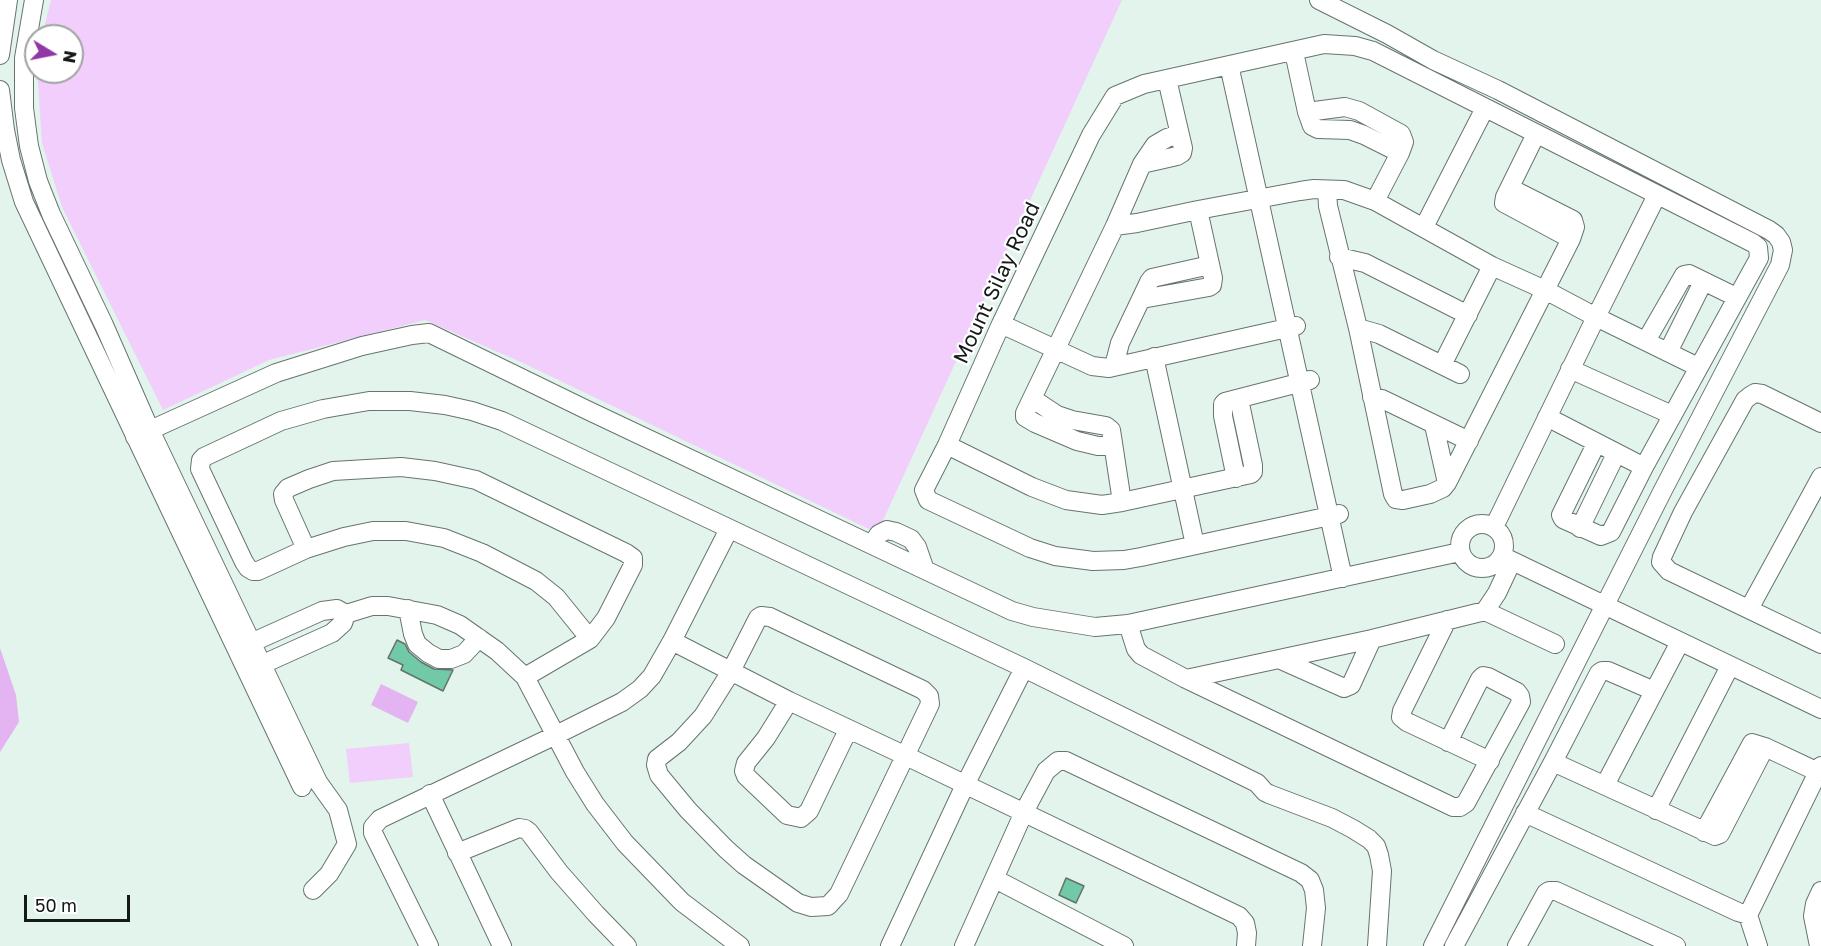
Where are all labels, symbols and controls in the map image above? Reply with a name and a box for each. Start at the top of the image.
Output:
north arrow [24,24,84,84]
text: N [59,49,81,65]
street label: Mount Silay Road [949,198,1045,368]
scale bar [27,883,134,921]
text: 50 m [35,894,77,916]

